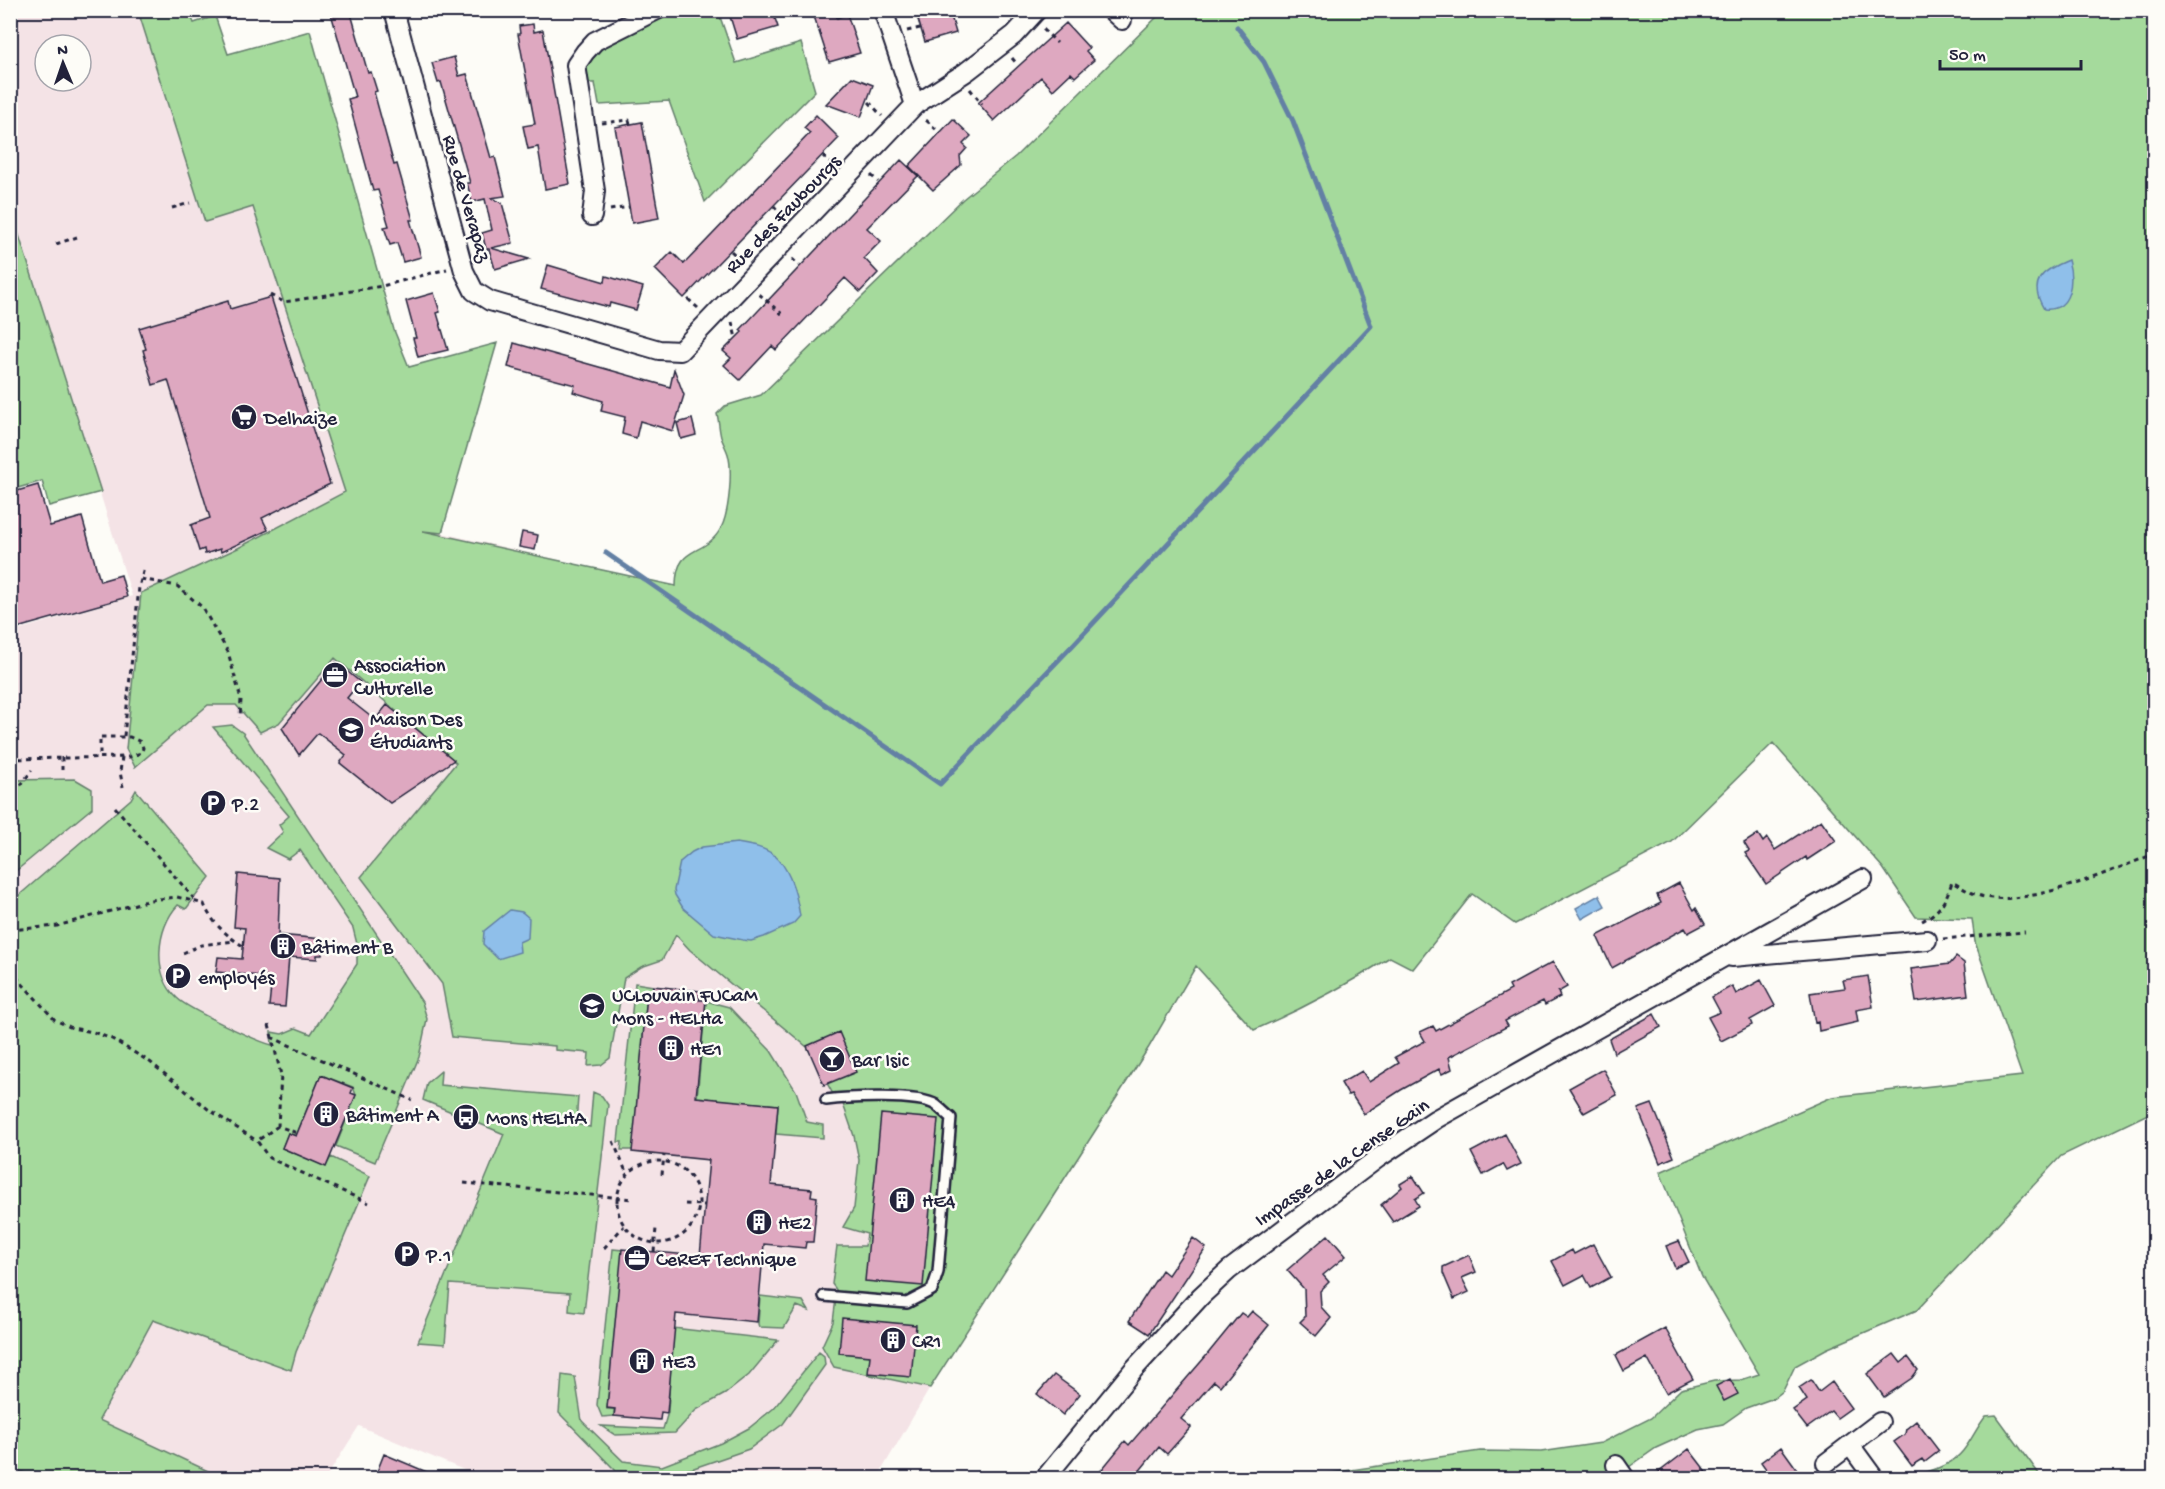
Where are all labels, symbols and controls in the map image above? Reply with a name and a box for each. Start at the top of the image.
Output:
north arrow [33,33,93,93]
scale bar [1940,33,2081,71]
text: N [57,42,69,61]
text: 50 m [1949,46,1986,67]
street label: Rue de Verapaz [436,133,494,266]
street label: Rue des Faubourgs [722,151,847,280]
supermarket icon: Delhaize [229,402,259,432]
place label: Delhaize [262,409,338,432]
place label: Association Culturelle [354,656,446,702]
office icon: Association Culturelle [320,660,350,690]
place label: Maison Des Étudiants [370,710,463,756]
school or university icon: Maison Des Étudiants [336,715,366,745]
parking icon: P.2 [198,788,228,818]
place label: P.2 [231,795,259,818]
building icon: Bâtiment B [268,931,298,961]
place label: Bâtiment B [301,938,394,961]
parking icon: employés [163,961,193,991]
place label: employés [198,968,275,991]
place label: UCLouvain FUCaM Mons - HELHa [612,986,758,1032]
school or university icon: UCLouvain FUCaM Mons - HELHa [577,991,607,1021]
building icon: HE1 [656,1033,686,1063]
place label: HE1 [690,1040,722,1063]
bar icon: Bar Isic [817,1044,847,1074]
place label: Bar Isic [851,1051,910,1074]
street label: Impasse de la Cense Gain [1251,1095,1435,1233]
building icon: Bâtiment A [311,1099,341,1129]
bus stop icon: Mons HELHA [451,1102,481,1132]
place label: Bâtiment A [345,1106,440,1129]
place label: Mons HELHA [486,1109,587,1132]
building icon: HE4 [887,1185,917,1215]
place label: HE4 [922,1192,956,1215]
building icon: HE2 [744,1207,774,1237]
place label: HE2 [778,1214,812,1237]
parking icon: P.1 [392,1239,422,1269]
office icon: CeREF Technique [622,1243,652,1273]
place label: P.1 [425,1246,451,1269]
place label: CeREF Technique [656,1250,797,1273]
building icon: CR1 [878,1325,908,1355]
place label: CR1 [912,1332,941,1355]
building icon: HE3 [627,1346,657,1376]
place label: HE3 [662,1353,696,1376]

